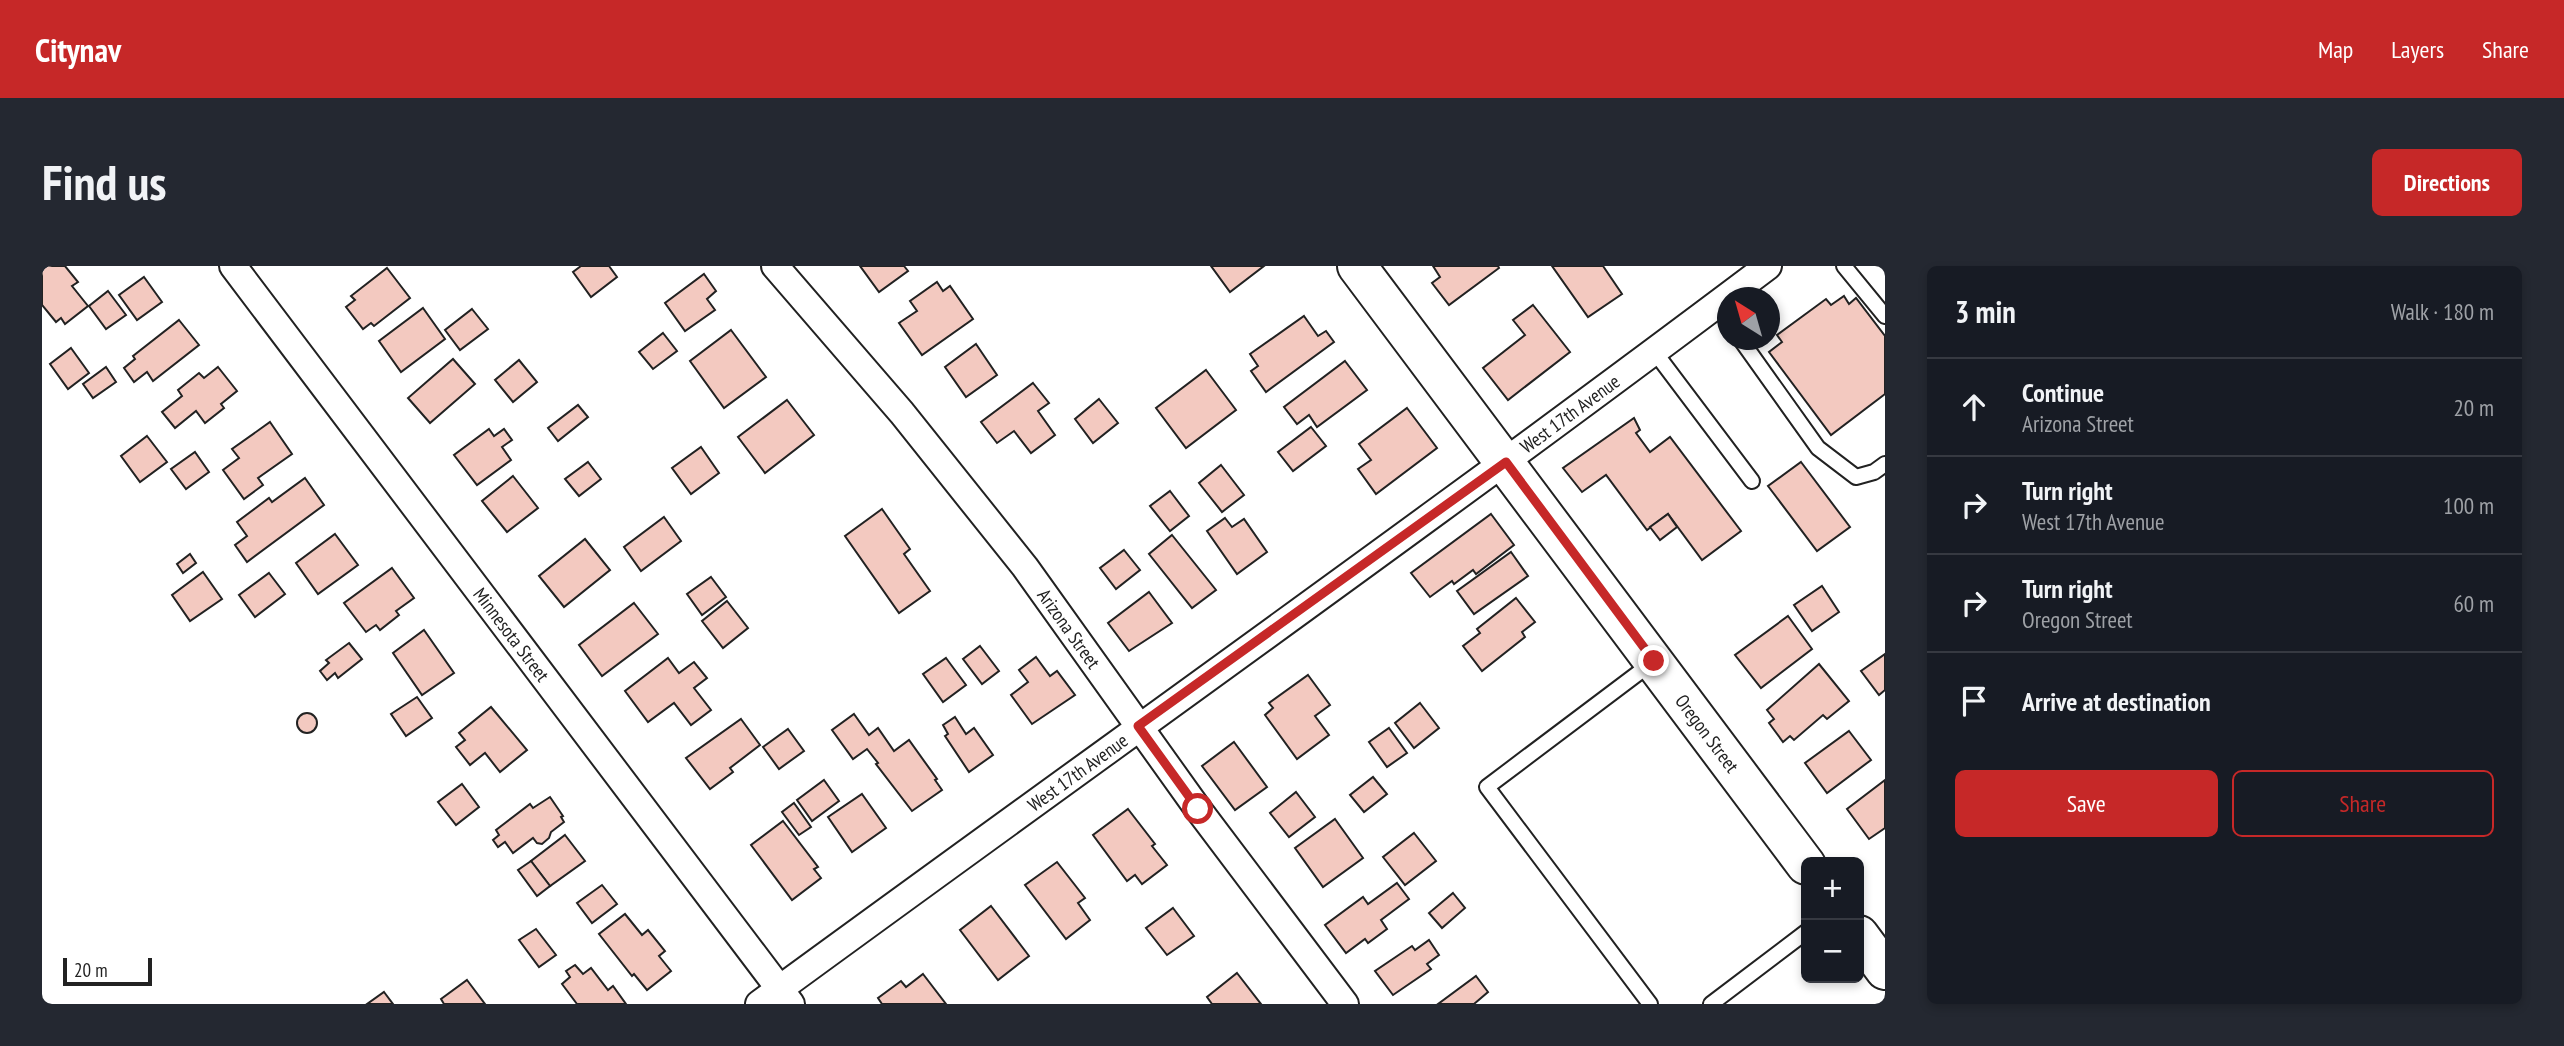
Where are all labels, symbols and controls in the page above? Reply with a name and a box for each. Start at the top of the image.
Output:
text: Citynav [35,28,121,71]
text: Map [2318,34,2353,65]
text: Layers [2391,34,2444,65]
text: Share [2482,34,2529,65]
button: Directions [2372,149,2522,216]
text: Find us [42,150,166,214]
north arrow [1717,287,1780,350]
text: 3 min [1955,292,2016,331]
text: Walk · 180 m [2391,297,2494,326]
street label: West 17th Avenue [1515,369,1625,458]
text: Continue [2022,376,2104,409]
icon: ahead [1955,388,1993,426]
text: 20 m [2453,393,2494,422]
text: Arizona Street [2022,409,2134,438]
text: Turn right [2022,474,2113,507]
icon: right [1955,486,1993,524]
text: 100 m [2443,491,2494,520]
text: West 17th Avenue [2022,507,2165,536]
text: Turn right [2022,572,2113,605]
street label: Minnesota Street [468,583,555,687]
street label: Arizona Street [1032,584,1106,674]
icon: right [1955,584,1993,622]
text: 60 m [2453,589,2494,618]
text: Oregon Street [2022,605,2133,634]
route end [1638,645,1669,676]
icon: arrive [1955,682,1993,720]
text: Arrive at destination [2022,685,2211,718]
street label: Oregon Street [1670,689,1745,778]
street label: West 17th Avenue [1023,728,1133,817]
button: Save [1955,770,2218,837]
button: Share [2232,770,2494,837]
route start [1182,793,1213,824]
map controls [1801,857,1864,983]
button: + [1801,857,1864,920]
button: − [1801,920,1864,983]
scale bar [63,955,152,987]
text: 20 m [74,958,108,982]

